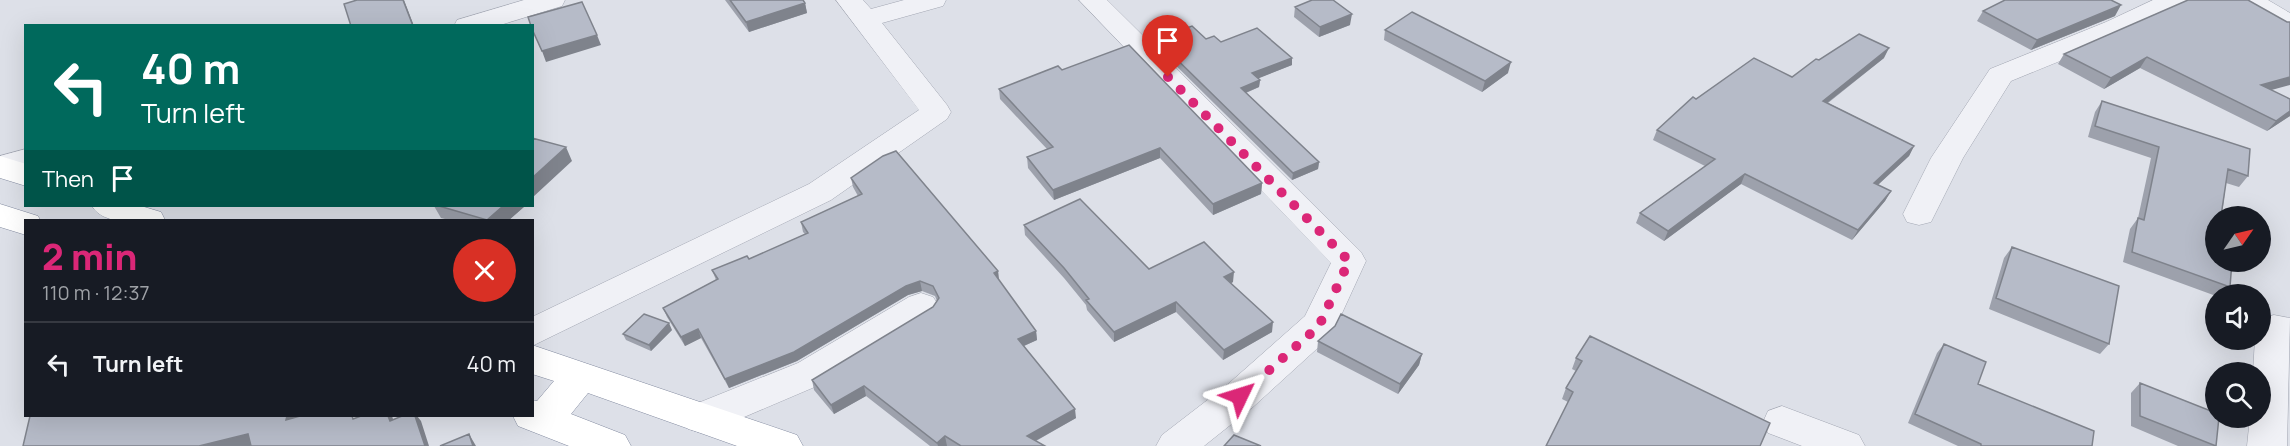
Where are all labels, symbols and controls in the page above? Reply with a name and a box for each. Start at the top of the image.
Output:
pin [1142,15,1193,77]
icon: arrive [1151,24,1184,57]
text: 40 m [141,39,240,97]
icon: left [42,48,120,126]
text: Turn left [141,94,245,131]
icon: arrive [106,162,139,195]
text: Then [42,164,94,194]
north arrow [2205,206,2271,272]
map controls [2205,206,2271,428]
text: 2 min [42,232,137,281]
button: close [453,239,516,302]
text: 110 m · 12:37 [42,279,150,306]
button: sound [2205,284,2271,350]
icon: left [42,348,75,381]
text: Turn left [93,349,183,379]
text: 40 m [467,349,516,379]
button: search [2205,362,2271,428]
position arrow [1208,364,1272,428]

